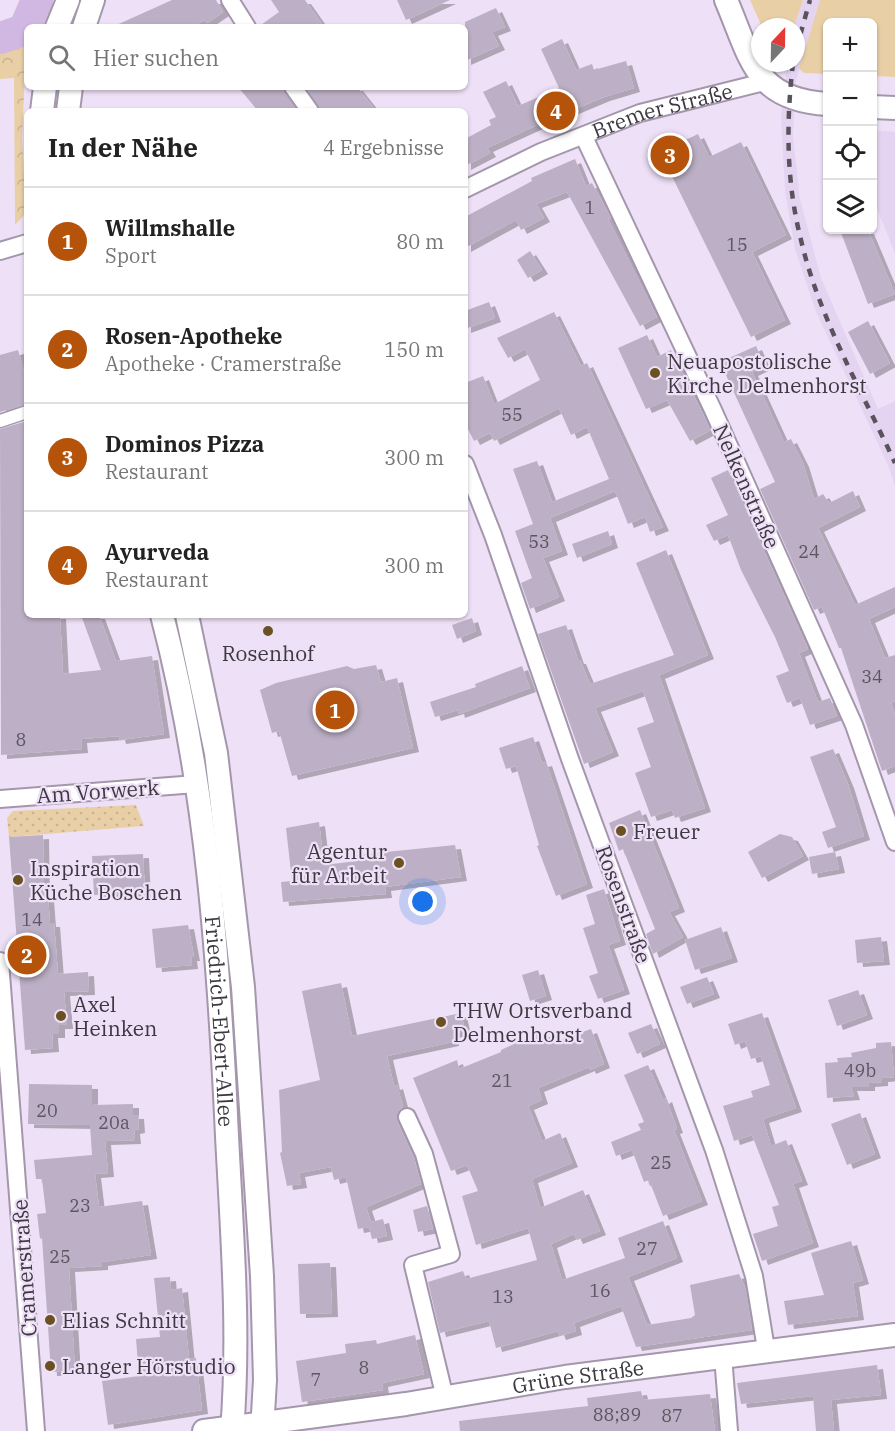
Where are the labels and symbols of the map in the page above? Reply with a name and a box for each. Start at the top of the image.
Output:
north arrow [751,18,805,72]
street label: Bremer Straße [588,76,735,145]
pin: 4 [536,88,576,134]
pin: 3 [650,132,690,178]
house number: 1 [585,196,595,219]
house number: 15 [726,233,748,256]
place label: Neuapostolische Kirche Delmenhorst [667,347,867,399]
marker: Neuapostolische Kirche Delmenhorst [648,366,662,380]
house number: 55 [501,403,523,426]
street label: Nelkenstraße [707,419,787,553]
house number: 53 [528,530,550,553]
house number: 24 [798,540,820,563]
marker: Rosenhof [261,624,275,638]
place label: Rosenhof [222,639,316,667]
house number: 34 [861,665,883,688]
pin: 1 [316,688,354,732]
house number: 8 [16,728,26,751]
street label: Am Vorwerk [36,773,161,809]
place label: Freuer [633,817,700,845]
marker: Freuer [614,824,628,838]
place label: Agentur für Arbeit [291,837,388,889]
street label: Rosenstraße [590,841,658,967]
place label: Inspiration Küche Boschen [30,854,182,906]
marker: Agentur für Arbeit [392,856,406,870]
marker: Inspiration Küche Boschen [11,873,25,887]
your location [408,887,437,916]
house number: 14 [21,908,43,931]
street label: Friedrich-Ebert-Allee [199,914,241,1128]
pin: 2 [8,932,46,978]
place label: Axel Heinken [73,990,157,1042]
place label: THW Ortsverband Delmenhorst [453,996,633,1048]
marker: Axel Heinken [54,1009,68,1023]
marker: THW Ortsverband Delmenhorst [434,1015,448,1029]
house number: 49b [844,1059,876,1082]
house number: 21 [491,1069,513,1092]
house number: 20 [36,1099,58,1122]
house number: 20a [98,1111,130,1134]
house number: 25 [650,1151,672,1174]
house number: 23 [69,1194,91,1217]
street label: Cramerstraße [5,1198,43,1338]
house number: 27 [636,1237,658,1260]
house number: 25 [49,1245,71,1268]
house number: 16 [589,1279,611,1302]
house number: 13 [492,1285,514,1308]
place label: Elias Schnitt [62,1306,186,1334]
marker: Elias Schnitt [43,1313,57,1327]
place label: Langer Hörstudio [62,1352,236,1380]
street label: Grüne Straße [510,1353,645,1400]
house number: 8 [359,1356,369,1379]
marker: Langer Hörstudio [43,1359,57,1373]
house number: 7 [311,1368,321,1391]
house number: 88;89 [593,1403,641,1426]
house number: 87 [661,1404,683,1427]

